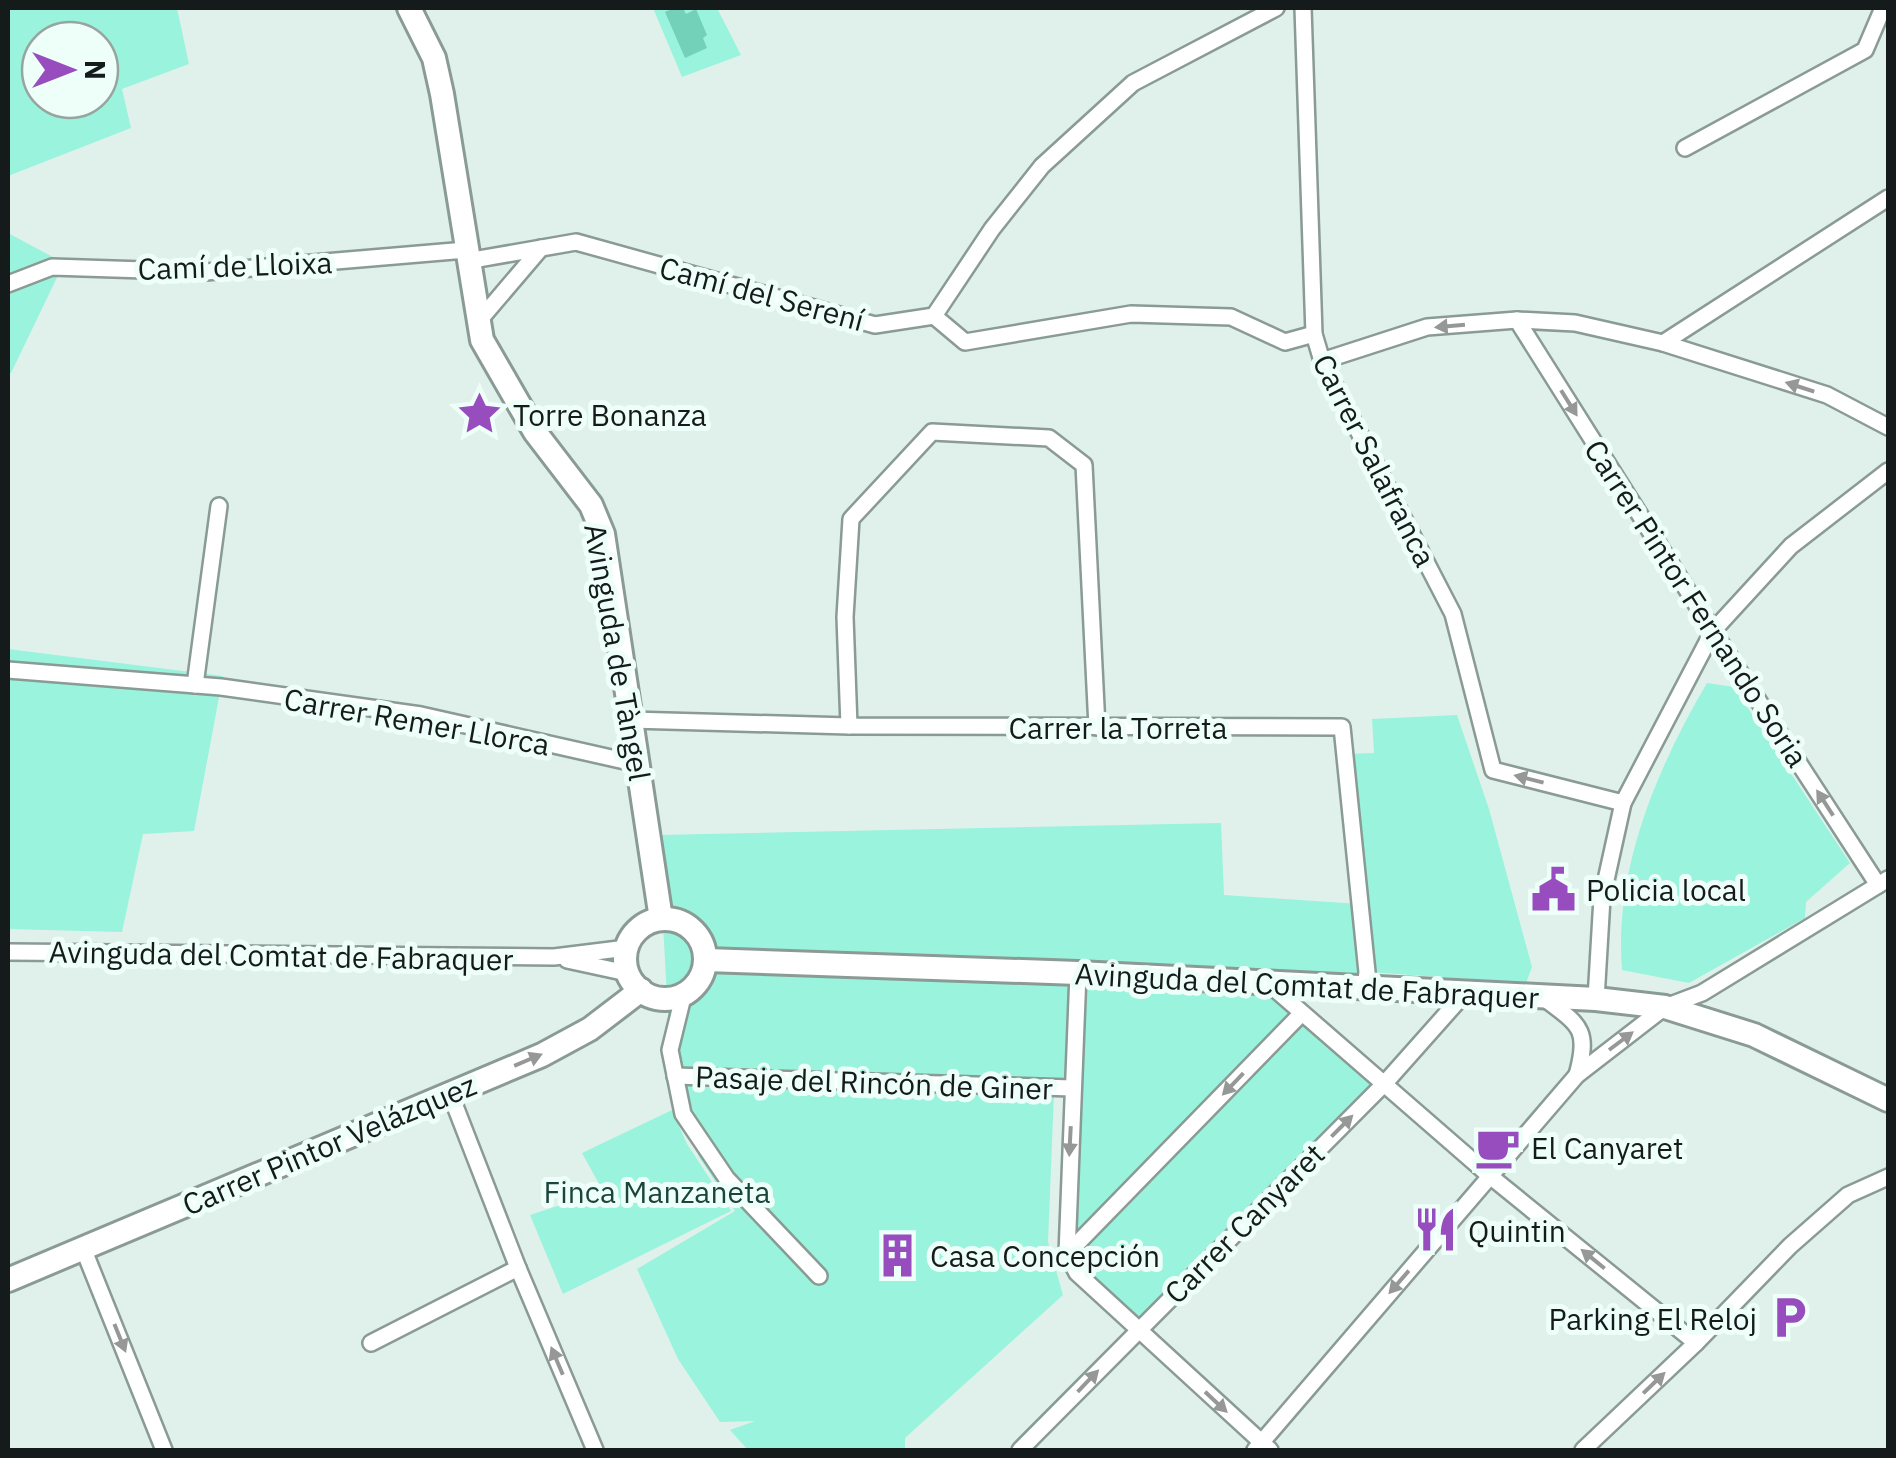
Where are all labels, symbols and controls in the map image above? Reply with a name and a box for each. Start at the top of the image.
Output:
north arrow [20,20,120,120]
text: N [77,60,114,80]
street label: Camí de Lloixa [137,242,333,288]
street label: Camí del Serení [655,247,869,339]
one-way arrow [1433,318,1465,334]
street label: Carrer Salafranca [1305,347,1445,573]
one-way arrow [1785,378,1815,393]
one-way arrow [1559,389,1577,417]
place icon: Torre Bonanza [456,390,504,438]
place label: Torre Bonanza [513,395,707,434]
street label: Carrer Pintor Fernando Soria [1576,432,1818,774]
street label: Avinguda de Tàngel [576,520,660,784]
street label: Carrer Remer Llorca [281,678,553,764]
street label: Carrer la Torreta [1008,708,1228,747]
one-way arrow [1513,771,1544,786]
one-way arrow [1816,789,1835,817]
public building icon: Policia local [1529,865,1577,913]
place label: Policia local [1586,870,1746,909]
street label: Avinguda del Comtat de Fabraquer [48,931,514,979]
street label: Avinguda del Comtat de Fabraquer [1074,953,1540,1017]
one-way arrow [1608,1032,1634,1052]
one-way arrow [513,1052,543,1068]
street label: Pasaje del Rincón de Giner [694,1056,1054,1108]
street label: Carrer Pintor Velázquez [176,1064,482,1224]
one-way arrow [1221,1071,1245,1095]
one-way arrow [1330,1114,1353,1138]
cafe icon: El Canyaret [1474,1123,1522,1171]
one-way arrow [1062,1125,1078,1157]
place label: El Canyaret [1531,1128,1684,1167]
street label: Carrer Canyaret [1156,1135,1332,1311]
park label: Finca Manzaneta [544,1172,770,1211]
restaurant icon: Quintin [1411,1206,1459,1254]
place label: Quintin [1468,1211,1566,1250]
building icon: Casa Concepción [873,1231,921,1279]
place label: Casa Concepción [930,1236,1160,1275]
one-way arrow [1581,1249,1606,1270]
one-way arrow [1389,1269,1411,1294]
parking icon: Parking El Reloj [1766,1294,1814,1342]
place label: Parking El Reloj [1548,1299,1757,1338]
one-way arrow [112,1324,128,1354]
one-way arrow [549,1346,565,1375]
one-way arrow [1076,1369,1100,1393]
one-way arrow [1641,1372,1665,1395]
one-way arrow [1204,1390,1228,1413]

